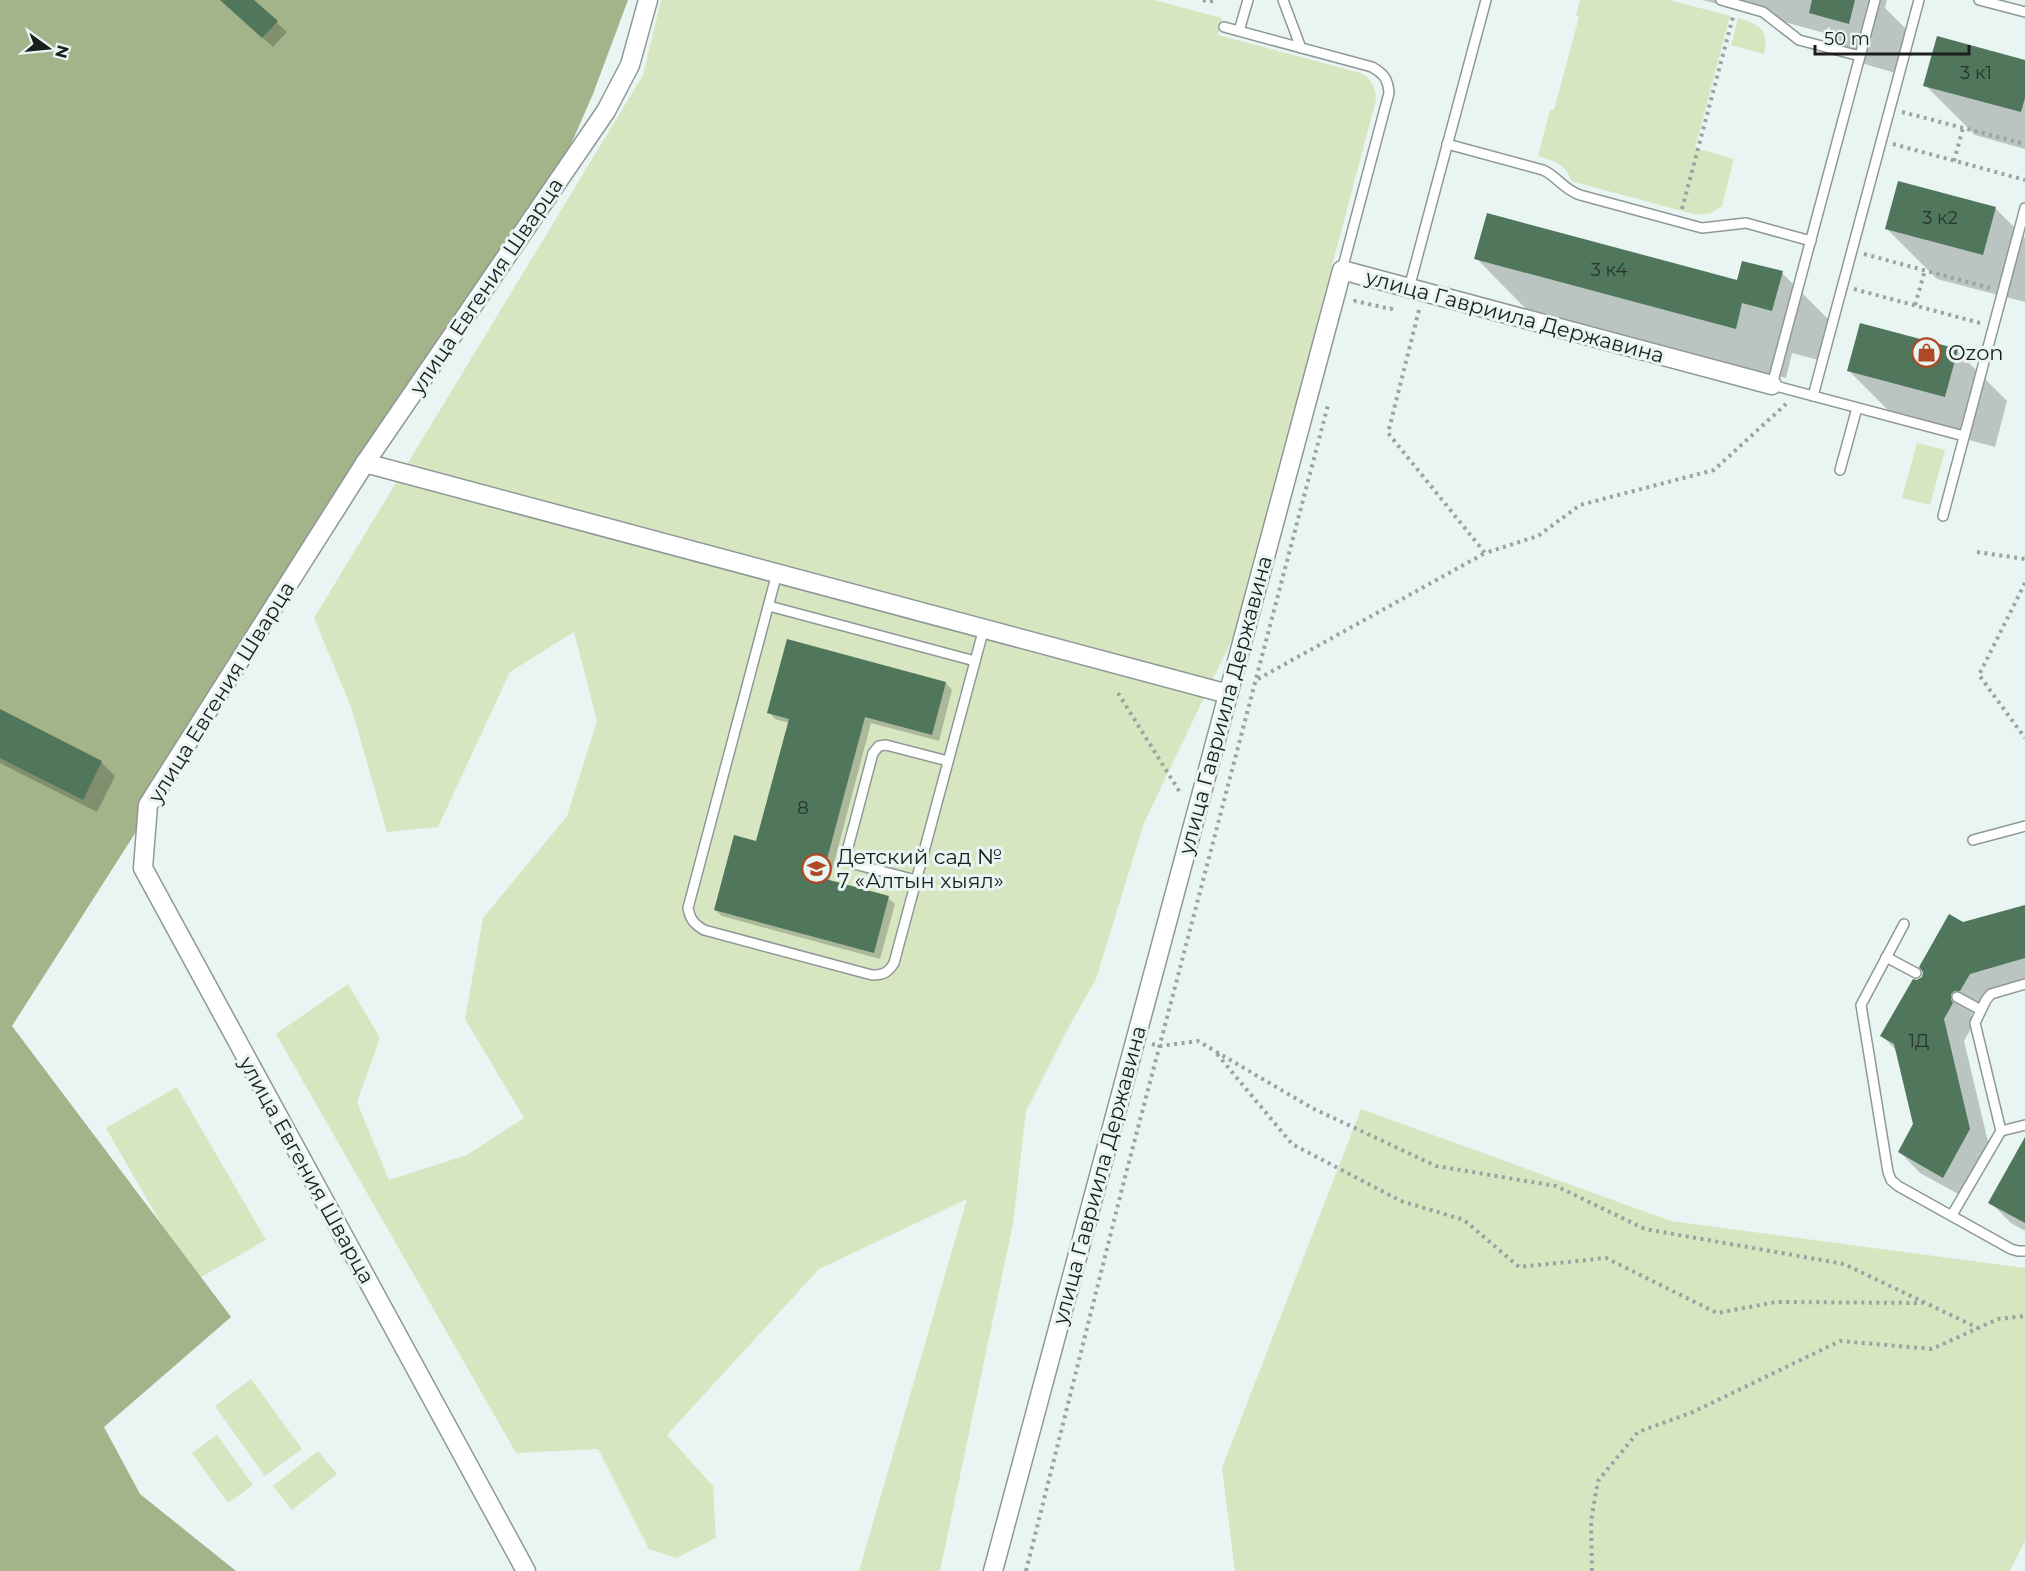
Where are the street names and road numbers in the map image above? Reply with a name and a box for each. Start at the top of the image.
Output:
street label: улица Евгения Шварца [404,173,568,400]
street label: улица Гавриила Державина [1362,264,1667,368]
street label: улица Гавриила Державина [1173,553,1277,858]
street label: улица Евгения Шварца [142,577,299,808]
street label: улица Гавриила Державина [1047,1023,1151,1328]
street label: улица Евгения Шварца [234,1051,380,1288]

